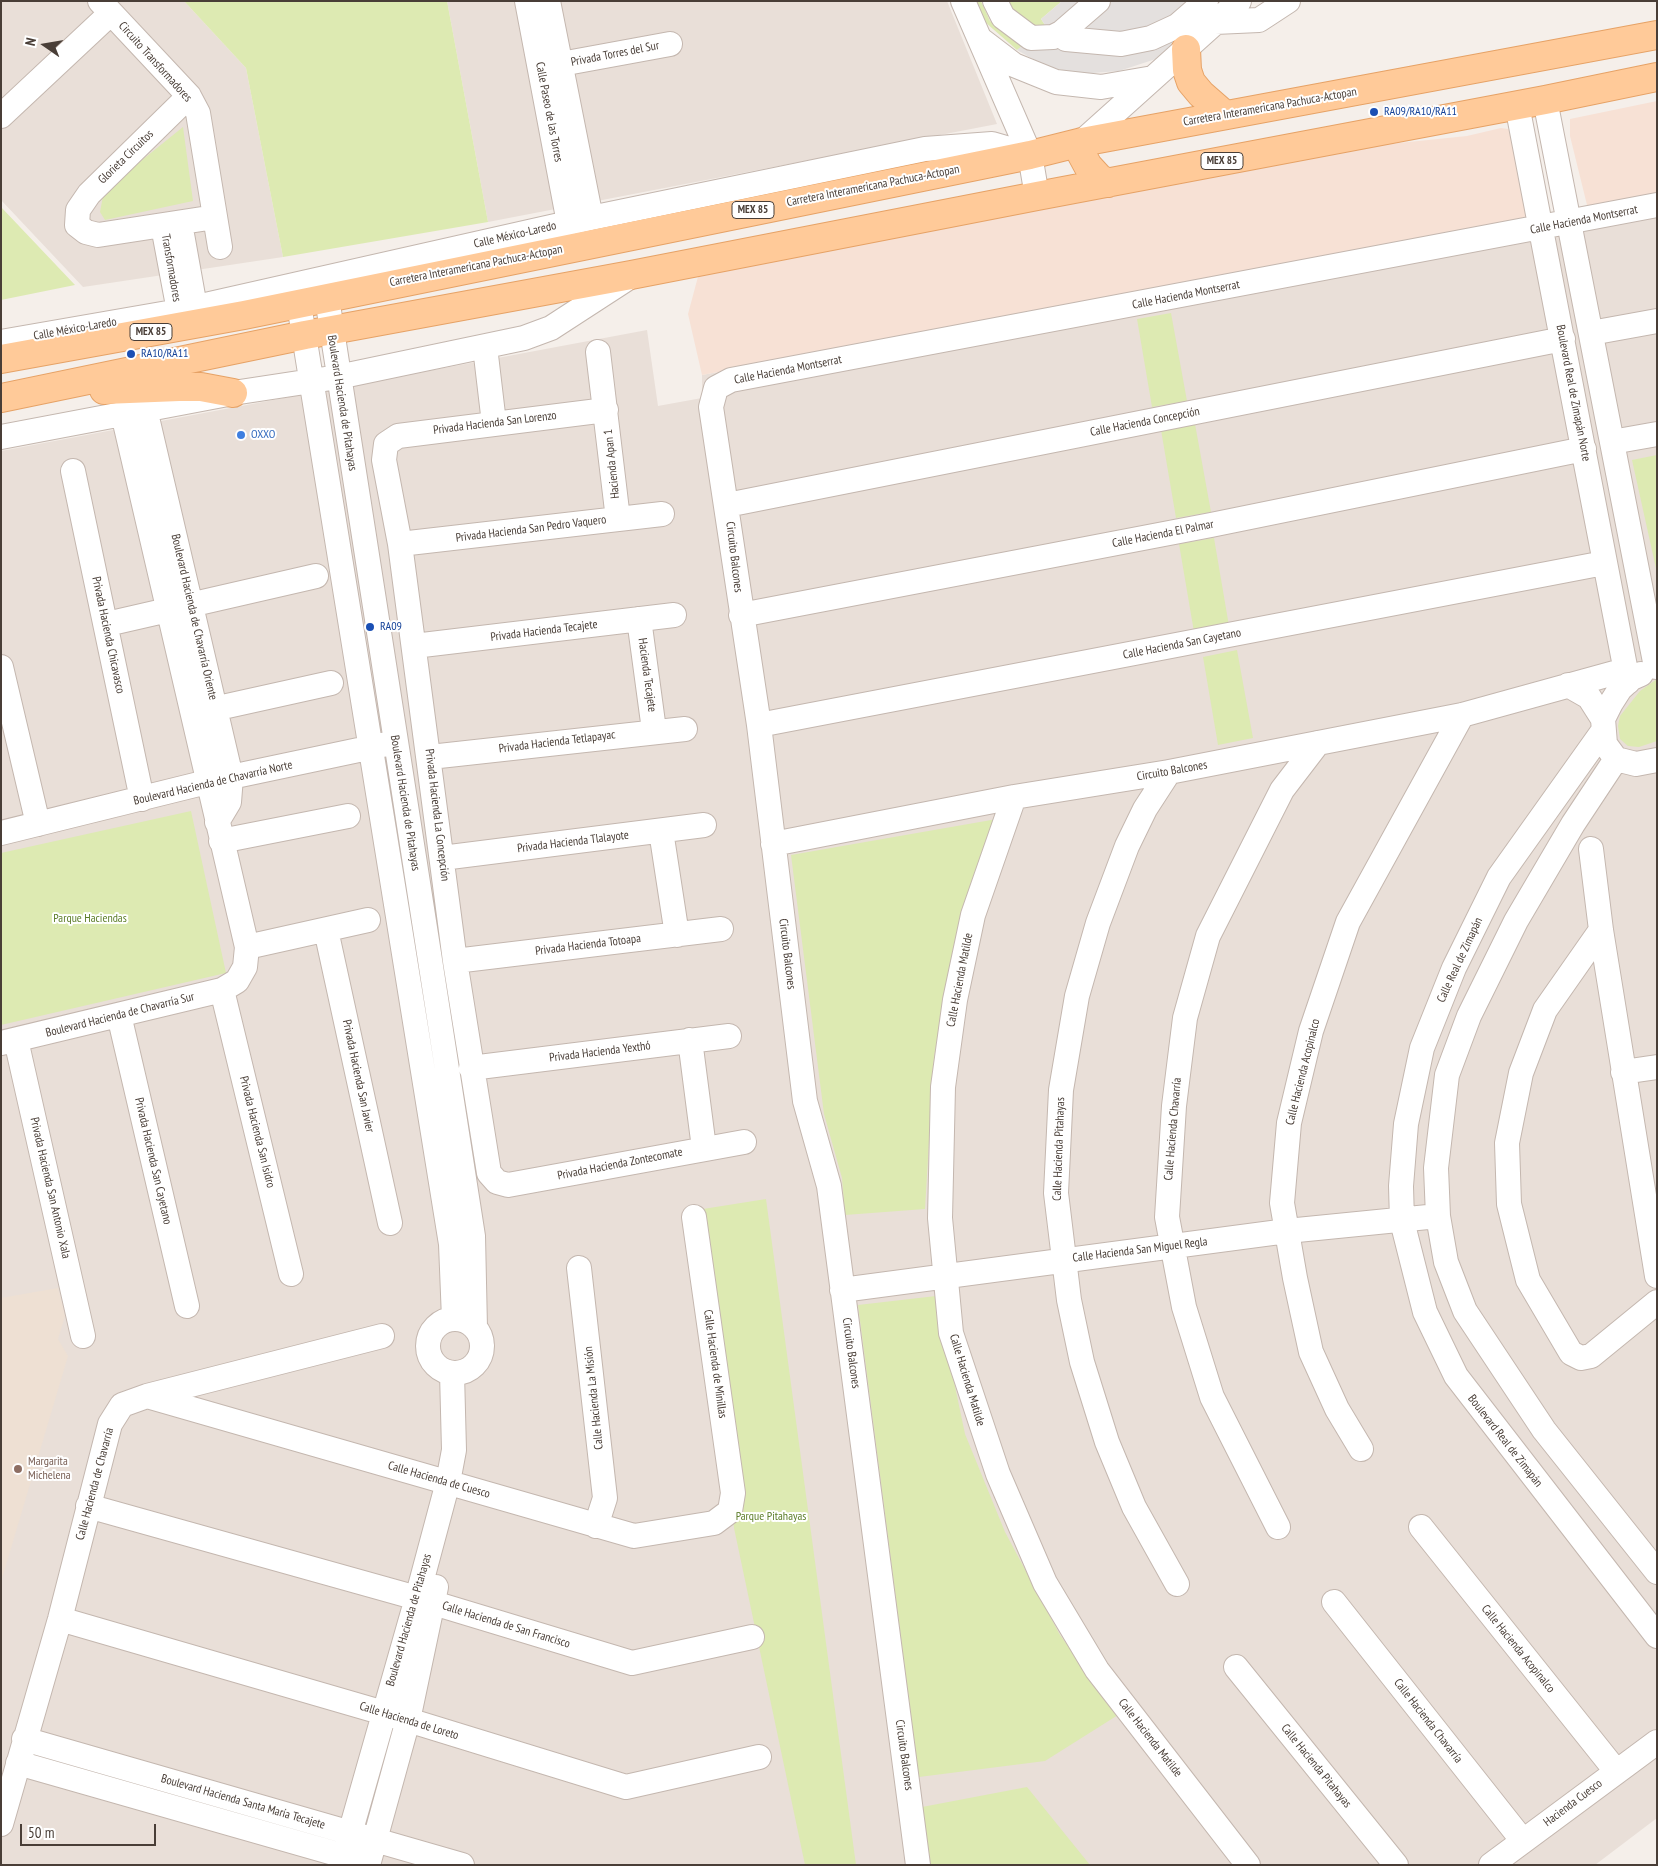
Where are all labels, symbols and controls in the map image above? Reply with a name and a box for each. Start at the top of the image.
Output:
street label: Circuito Transformadores [115,19,195,105]
north arrow [20,20,70,70]
text: N [21,36,40,47]
street label: Privada Torres del Sur [570,38,660,70]
street label: Calle Paseo de las Torres [532,61,566,163]
street label: Carretera Interamericana Pachuca-Actopan [1182,85,1358,129]
place label: RA09/RA10/RA11 [1384,105,1457,119]
marker: RA09/RA10/RA11 [1368,106,1380,118]
street label: Glorieta Circuitos [95,127,157,187]
road number: MEX 85 [1201,153,1243,170]
street label: Carretera Interamericana Pachuca-Actopan [785,162,961,210]
road number: MEX 85 [732,202,774,218]
street label: Calle Hacienda Montserrat [1529,203,1639,237]
street label: Calle México-Laredo [472,219,558,251]
street label: Transformadores [158,233,184,303]
street label: Carretera Interamericana Pachuca-Actopan [388,242,564,290]
street label: Calle Hacienda Montserrat [1131,278,1241,312]
street label: Calle México-Laredo [32,315,118,343]
street label: Boulevard Real de Zimapán Norte [1553,323,1593,463]
road number: MEX 85 [130,324,172,341]
street label: Boulevard Hacienda de Pitahayas [324,334,360,472]
place label: RA10/RA11 [141,347,188,361]
marker: RA10/RA11 [125,348,137,360]
street label: Calle Hacienda Montserrat [733,353,843,387]
street label: Calle Hacienda Concepción [1089,404,1201,440]
street label: Privada Hacienda San Lorenzo [433,408,557,438]
place label: OXXO [251,428,275,442]
marker: OXXO [235,429,247,441]
street label: Hacienda Apan 1 [601,429,623,499]
street label: Privada Hacienda San Pedro Vaquero [455,513,607,545]
street label: Calle Hacienda El Palmar [1111,517,1215,551]
street label: Circuito Balcones [723,521,745,593]
street label: Boulevard Hacienda de Chavarría Oriente [168,533,220,701]
street label: Privada Hacienda Chicavasco [89,575,127,695]
street label: Privada Hacienda Tecajete [490,617,598,645]
place label: RA09 [380,620,402,634]
marker: RA09 [364,621,376,633]
street label: Calle Hacienda San Cayetano [1122,625,1242,663]
street label: Hacienda Tecajete [635,637,659,713]
street label: Privada Hacienda Tetlapayac [498,728,616,756]
street label: Boulevard Hacienda de Pitahayas [387,734,423,872]
street label: Privada Hacienda La Concepción [422,748,452,882]
street label: Boulevard Hacienda de Chavarría Norte [132,758,294,808]
street label: Circuito Balcones [1136,758,1208,784]
street label: Privada Hacienda Tlalayote [516,828,630,856]
park label: Parque Haciendas [53,912,127,926]
street label: Calle Real de Zimapán [1434,915,1486,1005]
street label: Circuito Balcones [776,918,798,990]
street label: Privada Hacienda Totoapa [534,931,642,959]
street label: Calle Hacienda Matilde [944,932,976,1028]
street label: Boulevard Hacienda de Chavarría Sur [44,990,196,1040]
street label: Calle Hacienda Acopinalco [1283,1017,1323,1127]
street label: Privada Hacienda San Javier [339,1018,377,1134]
street label: Privada Hacienda Yexthó [549,1039,651,1065]
street label: Privada Hacienda San Isidro [236,1075,278,1189]
street label: Calle Hacienda Chavarría [1161,1077,1185,1181]
street label: Privada Hacienda San Cayetano [131,1096,175,1226]
street label: Calle Hacienda Pitahayas [1050,1097,1068,1201]
street label: Privada Hacienda San Antonio Xala [27,1116,73,1260]
street label: Privada Hacienda Zontecomate [556,1145,684,1183]
street label: Calle Hacienda San Miguel Regla [1072,1235,1208,1265]
street label: Calle Hacienda de Minillas [700,1309,730,1419]
street label: Circuito Balcones [839,1317,863,1389]
street label: Calle Hacienda Matilde [946,1332,988,1428]
street label: Calle Hacienda La Misión [581,1346,607,1450]
street label: Boulevard Real de Zimapán [1465,1392,1545,1490]
street label: Calle Hacienda de Chavarría [73,1426,117,1542]
place label: Margarita Michelena [28,1455,71,1483]
street label: Calle Hacienda de Cuesco [386,1459,492,1501]
marker: Margarita Michelena [12,1463,24,1475]
park label: Parque Pitahayas [736,1510,806,1524]
street label: Boulevard Hacienda de Pitahayas [383,1552,435,1688]
street label: Calle Hacienda de San Francisco [440,1599,572,1651]
street label: Calle Hacienda Acopinalco [1478,1602,1558,1696]
street label: Calle Hacienda Chavarría [1391,1676,1465,1766]
street label: Calle Hacienda Matilde [1115,1696,1185,1780]
street label: Calle Hacienda de Loreto [358,1699,460,1743]
street label: Circuito Balcones [892,1719,916,1791]
street label: Calle Hacienda Pitahayas [1278,1721,1354,1811]
street label: Boulevard Hacienda Santa María Tecajete [159,1772,327,1832]
street label: Hacienda Cuesco [1541,1776,1605,1830]
scale bar [22,1814,159,1846]
text: 50 m [28,1823,54,1842]

